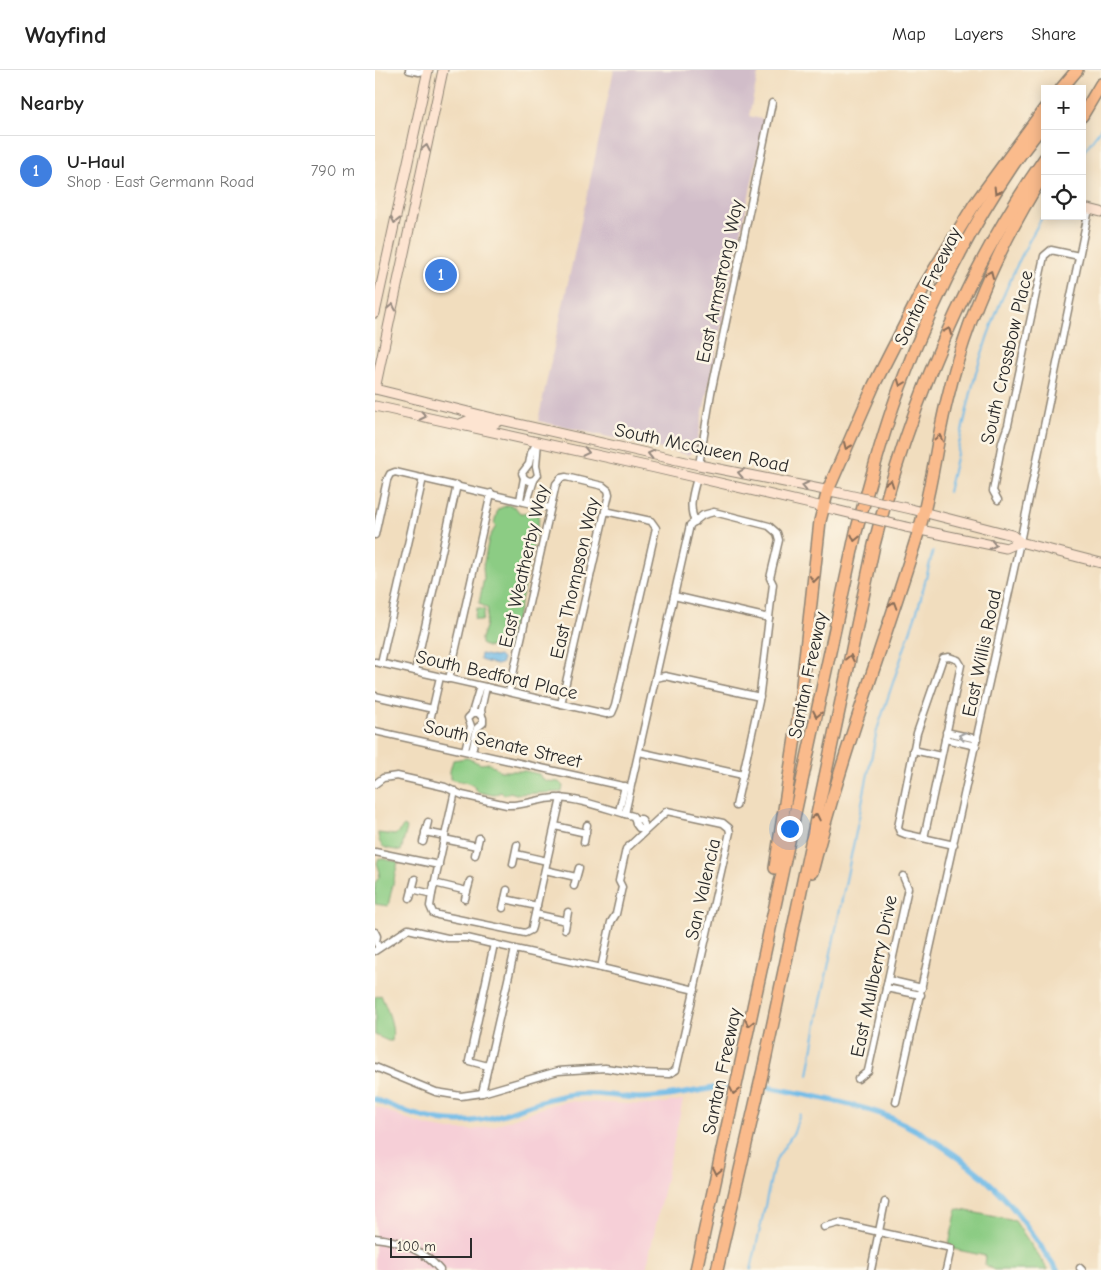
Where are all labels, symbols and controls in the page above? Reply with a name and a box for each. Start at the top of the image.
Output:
text: Wayfind [25,21,106,49]
text: Map [892,24,926,45]
text: Layers [954,24,1003,45]
text: Share [1031,24,1076,45]
map controls [1041,85,1086,220]
button: + [1041,85,1086,130]
text: Nearby [20,91,84,115]
button: − [1041,130,1086,175]
one-way arrow [420,144,430,153]
text: U-Haul [67,151,125,173]
text: 1 [33,162,39,180]
text: 790 m [311,162,355,180]
text: Shop · East Germann Road [67,173,254,191]
button: locate [1041,175,1086,220]
one-way arrow [994,185,1003,194]
street label: East Armstrong Way [692,197,748,365]
one-way arrow [390,215,401,224]
street label: Santan Freeway [890,223,966,349]
pin: 1 [425,256,457,294]
street label: South Crossbow Place [976,268,1038,446]
one-way arrow [984,270,995,279]
one-way arrow [387,303,397,312]
one-way arrow [942,327,952,336]
one-way arrow [897,378,907,387]
one-way arrow [418,410,427,421]
street label: South McQueen Road [613,419,791,477]
one-way arrow [933,434,943,442]
one-way arrow [843,441,854,450]
one-way arrow [581,446,590,457]
one-way arrow [647,449,655,460]
one-way arrow [736,468,745,479]
one-way arrow [884,479,894,487]
one-way arrow [801,481,810,491]
street label: East Weatherby Way [495,482,554,650]
street label: East Thompson Way [546,495,604,661]
one-way arrow [850,534,861,543]
one-way arrow [989,539,997,550]
one-way arrow [809,575,820,583]
street label: East Willis Road [958,588,1006,719]
one-way arrow [888,601,898,610]
street label: Santan Freeway [784,609,832,741]
street label: South Bedford Place [414,646,580,704]
one-way arrow [844,654,854,662]
one-way arrow [812,710,823,719]
street label: South Senate Street [422,715,584,773]
one-way arrow [957,731,966,742]
one-way arrow [810,813,821,821]
your location [777,816,803,842]
street label: San Valencia [681,836,725,942]
street label: East Mullberry Drive [846,893,902,1059]
street label: Santan Freeway [698,1005,746,1137]
one-way arrow [744,1019,755,1028]
one-way arrow [729,1087,740,1096]
one-way arrow [712,1166,723,1175]
scale bar [390,1235,473,1258]
text: 100 m [397,1238,436,1255]

